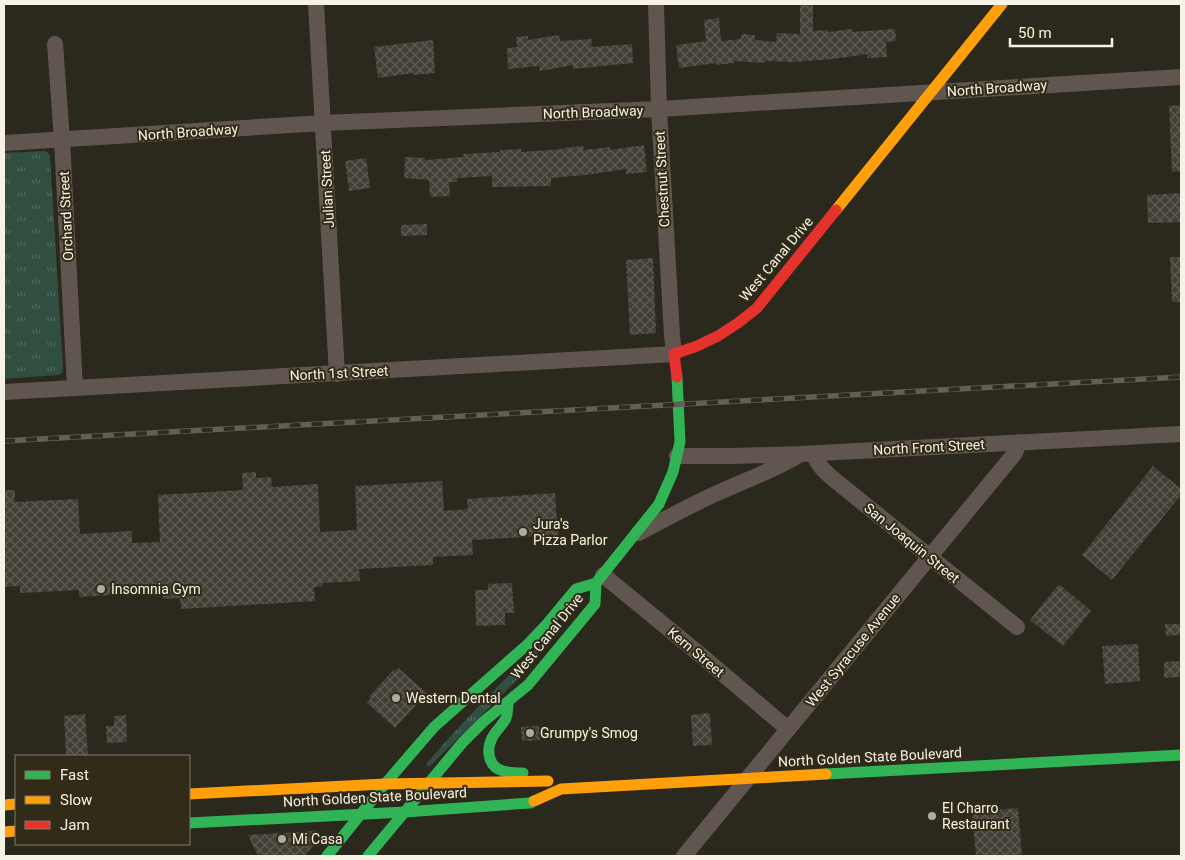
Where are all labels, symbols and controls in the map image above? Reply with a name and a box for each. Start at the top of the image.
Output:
scale bar [1010,15,1112,47]
text: 50 m [1018,24,1052,42]
street label: North Broadway [946,76,1048,99]
street label: North Broadway [543,102,644,122]
street label: North Broadway [137,120,239,143]
street label: Chestnut Street [651,130,673,228]
street label: Julian Street [317,149,337,228]
street label: Orchard Street [56,170,76,261]
street label: West Canal Drive [736,214,816,304]
street label: North 1st Street [289,362,389,384]
street label: North Front Street [873,436,986,458]
street label: San Joaquin Street [861,500,963,587]
place label: Jura's Pizza Parlor [533,516,608,548]
marker: Jura's Pizza Parlor [517,526,529,538]
place label: Insomnia Gym [111,581,201,597]
marker: Insomnia Gym [95,583,107,595]
street label: West Canal Drive [508,590,586,682]
street label: West Syracuse Avenue [802,590,904,710]
street label: Kern Street [664,624,728,681]
place label: Western Dental [406,690,501,706]
marker: Western Dental [390,692,402,704]
place label: Grumpy's Smog [540,725,638,741]
marker: Grumpy's Smog [524,727,536,739]
street label: North Golden State Boulevard [778,744,962,770]
legend [15,755,190,845]
text: Fast [60,766,89,784]
street label: North Golden State Boulevard [283,784,467,810]
text: Slow [60,791,92,809]
place label: El Charro Restaurant [942,800,1010,832]
marker: El Charro Restaurant [926,810,938,822]
text: Jam [60,816,90,834]
place label: Mi Casa [292,831,343,847]
marker: Mi Casa [276,833,288,845]

